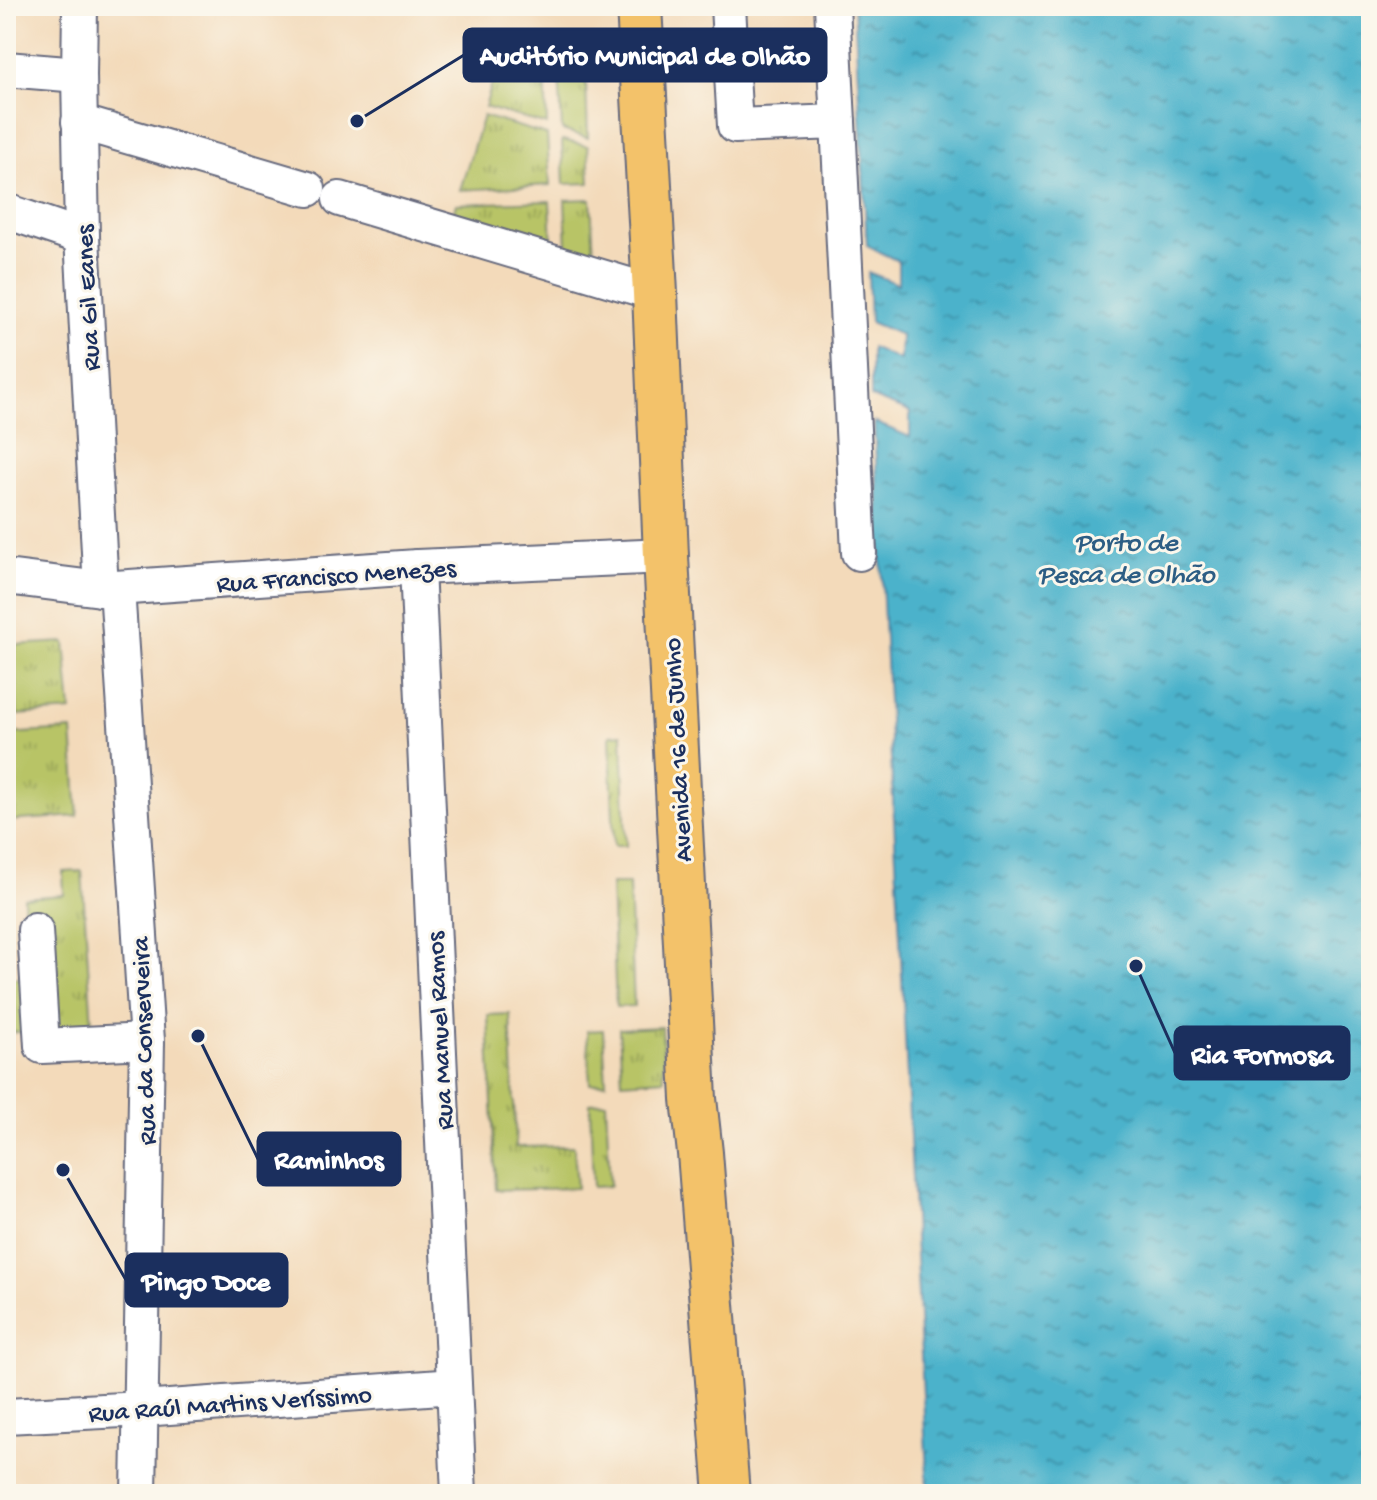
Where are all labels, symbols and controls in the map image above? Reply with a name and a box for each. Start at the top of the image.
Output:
callout: Auditório Municipal de Olhão [464,29,826,81]
text: Auditório Municipal de Olhão [479,42,811,75]
street label: Rua Gil Eanes [71,222,110,372]
water label: Porto de Pesca de Olhão [1037,528,1216,593]
street label: Rua Francisco Menezes [216,555,458,602]
street label: Avenida 16 de Junho [659,637,702,863]
street label: Rua Manuel Ramos [422,930,463,1131]
street label: Rua da Conserveira [127,935,166,1146]
callout: Ria Formosa [1175,1027,1349,1079]
text: Ria Formosa [1190,1041,1334,1074]
callout: Raminhos [258,1133,400,1185]
text: Raminhos [273,1146,385,1179]
callout: Pingo Doce [126,1254,287,1306]
text: Pingo Doce [140,1268,272,1301]
street label: Rua Raúl Martins Veríssimo [88,1381,373,1432]

